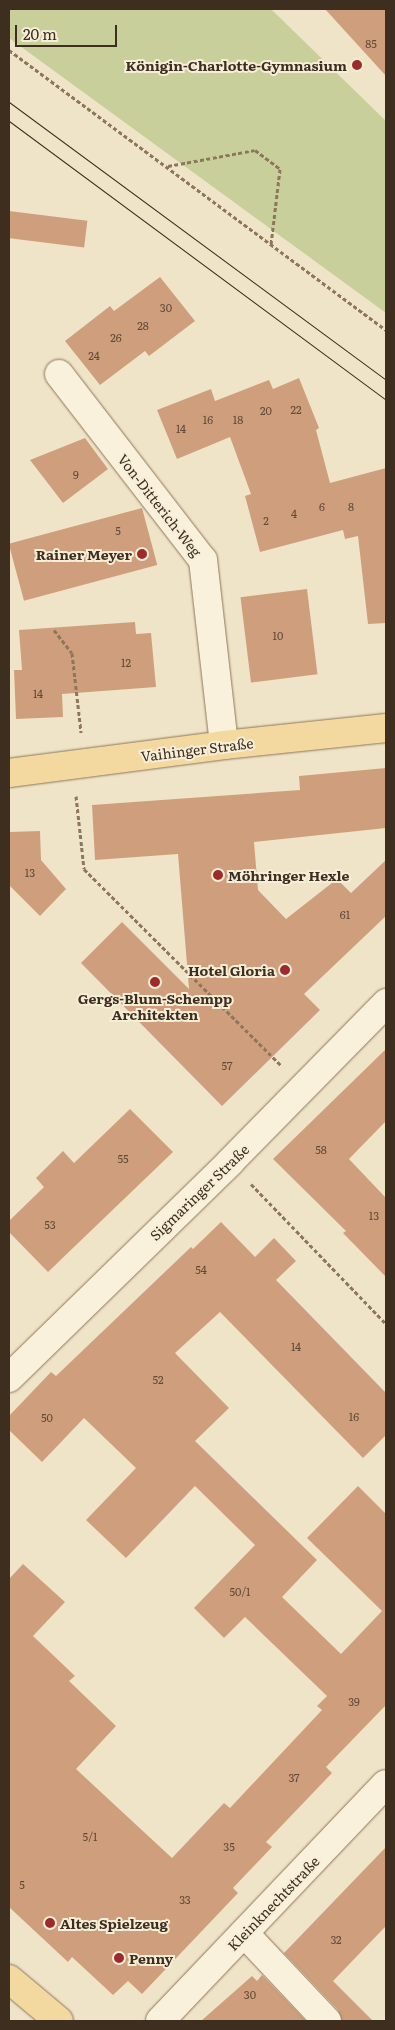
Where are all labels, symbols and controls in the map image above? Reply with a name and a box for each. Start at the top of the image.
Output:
scale bar [18,15,120,47]
text: 20 m [23,22,57,45]
house number: 85 [365,36,377,50]
place label: Königin-Charlotte-Gymnasium [126,57,347,73]
marker: Königin-Charlotte-Gymnasium [351,59,363,71]
house number: 30 [160,300,172,314]
house number: 28 [137,318,149,332]
house number: 26 [110,330,122,344]
house number: 24 [88,348,100,362]
house number: 22 [290,402,302,416]
house number: 20 [260,403,272,417]
house number: 16 [203,412,213,426]
house number: 18 [233,412,243,426]
house number: 14 [176,421,186,435]
street label: Von-Ditterich-Weg [115,450,205,560]
house number: 9 [73,467,79,481]
house number: 6 [319,499,325,513]
house number: 8 [348,499,354,513]
house number: 4 [291,506,297,520]
house number: 2 [263,513,269,527]
house number: 5 [115,523,121,537]
place label: Rainer Meyer [36,546,132,562]
marker: Rainer Meyer [136,548,148,560]
house number: 10 [273,628,283,642]
house number: 12 [121,655,131,669]
house number: 14 [33,686,43,700]
street label: Vaihinger Straße [140,734,254,764]
house number: 13 [25,865,35,879]
place label: Möhringer Hexle [228,867,349,883]
marker: Möhringer Hexle [212,869,224,881]
house number: 61 [340,907,350,921]
place label: Hotel Gloria [188,962,275,978]
marker: Hotel Gloria [279,964,291,976]
marker: Gergs-Blum-Schempp Architekten [149,976,161,988]
place label: Gergs-Blum-Schempp Architekten [78,990,232,1022]
house number: 57 [221,1058,233,1072]
street label: Sigmaringer Straße [146,1140,252,1244]
house number: 58 [315,1142,327,1156]
house number: 55 [117,1151,129,1165]
house number: 13 [369,1208,379,1222]
house number: 53 [44,1217,56,1231]
house number: 54 [195,1262,207,1276]
house number: 14 [291,1339,301,1353]
house number: 52 [152,1372,164,1386]
house number: 16 [349,1409,359,1423]
house number: 50 [41,1410,53,1424]
house number: 50/1 [229,1584,251,1598]
house number: 39 [348,1694,360,1708]
house number: 37 [288,1770,300,1784]
house number: 5/1 [83,1829,97,1843]
house number: 35 [223,1839,235,1853]
street label: Kleinknechtstraße [224,1852,322,1954]
house number: 5 [19,1877,25,1891]
house number: 33 [179,1892,191,1906]
place label: Altes Spielzeug [60,1915,168,1931]
marker: Altes Spielzeug [44,1917,56,1929]
house number: 32 [330,1932,342,1946]
place label: Penny [129,1950,173,1966]
marker: Penny [113,1952,125,1964]
house number: 30 [244,1987,256,2001]

